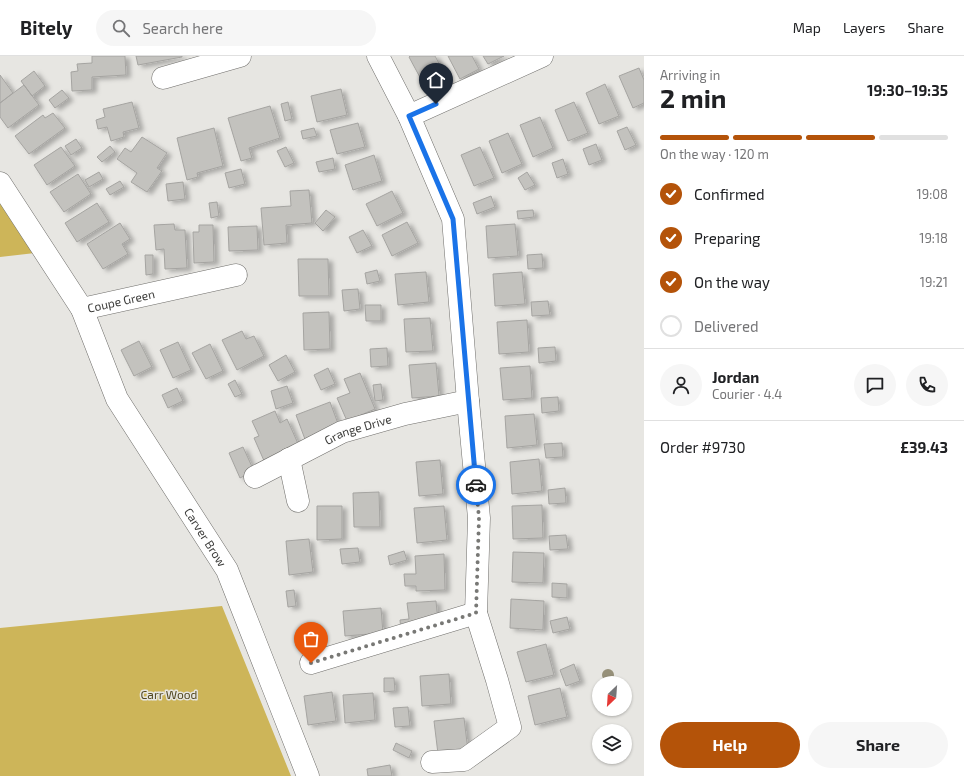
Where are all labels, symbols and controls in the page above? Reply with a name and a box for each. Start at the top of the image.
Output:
search box [96,10,376,46]
text: Bitely [20,16,72,39]
icon: search [110,17,132,39]
text: Search here [142,19,223,37]
text: Map [793,19,821,36]
text: Layers [843,19,885,36]
text: Share [907,19,944,36]
pin [419,63,453,104]
text: Arriving in [660,67,720,83]
icon: home [425,69,447,91]
text: 19:30–19:35 [867,81,948,99]
text: 2 min [660,82,726,113]
text: On the way · 120 m [660,146,769,162]
icon: check [660,183,682,205]
text: Confirmed [694,185,765,203]
text: 19:08 [917,186,948,202]
icon: check [660,227,682,249]
text: Preparing [694,229,760,247]
text: 19:18 [919,230,948,246]
icon: check [660,271,682,293]
text: On the way [694,273,770,291]
text: 19:21 [920,274,948,290]
street label: Coupe Green [86,286,156,315]
text: Delivered [694,317,759,335]
button: person [660,364,702,406]
button: chat [854,364,896,406]
button: phone [906,364,948,406]
text: Jordan [712,368,759,386]
text: Courier · 4.4 [712,386,782,402]
street label: Grange Drive [322,411,393,447]
text: Order #9730 [660,438,746,456]
text: £39.43 [900,438,948,456]
courier [456,465,496,505]
icon: car [465,474,487,496]
street label: Carver Brow [182,505,230,569]
pin [294,622,328,663]
icon: bag [300,628,322,650]
north arrow [592,676,632,716]
map controls [592,676,632,764]
park label: Carr Wood [141,687,198,701]
button: Help [660,722,800,768]
button: Share [808,722,948,768]
button: layers [592,724,632,764]

